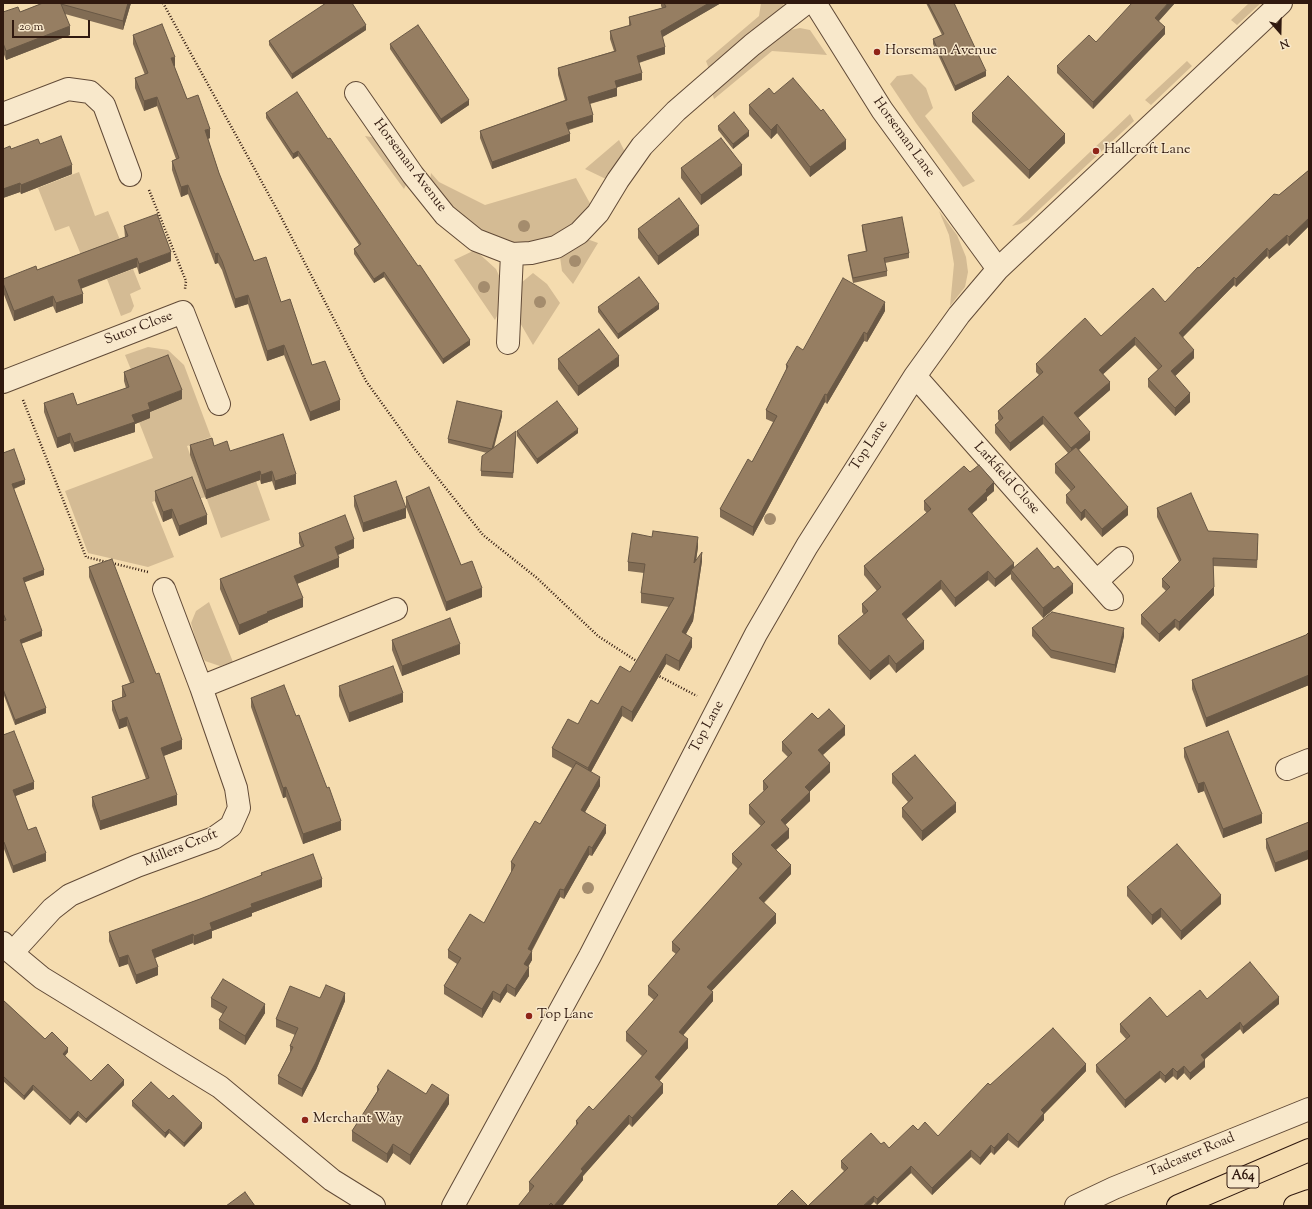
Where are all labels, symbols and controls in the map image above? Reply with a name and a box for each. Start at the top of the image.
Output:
scale bar [14,12,92,38]
north arrow [1260,12,1300,52]
text: 20 m [19,18,43,36]
text: N [1277,34,1291,52]
place label: Horseman Avenue [885,44,997,60]
marker: Horseman Avenue [872,47,882,57]
street label: Horseman Lane [868,95,938,181]
street label: Horseman Avenue [369,116,449,216]
place label: Hallcroft Lane [1104,143,1191,159]
marker: Hallcroft Lane [1091,146,1101,156]
street label: Sutor Close [102,308,176,350]
street label: Top Lane [848,418,892,474]
street label: Larkfield Close [969,440,1043,518]
street label: Top Lane [687,698,729,756]
street label: Millers Croft [142,827,220,871]
place label: Top Lane [537,1008,593,1024]
marker: Top Lane [524,1011,534,1021]
place label: Merchant Way [313,1112,402,1128]
marker: Merchant Way [300,1115,310,1125]
street label: Tadcaster Road [1146,1130,1238,1182]
road number: A64 [1227,1166,1259,1188]

